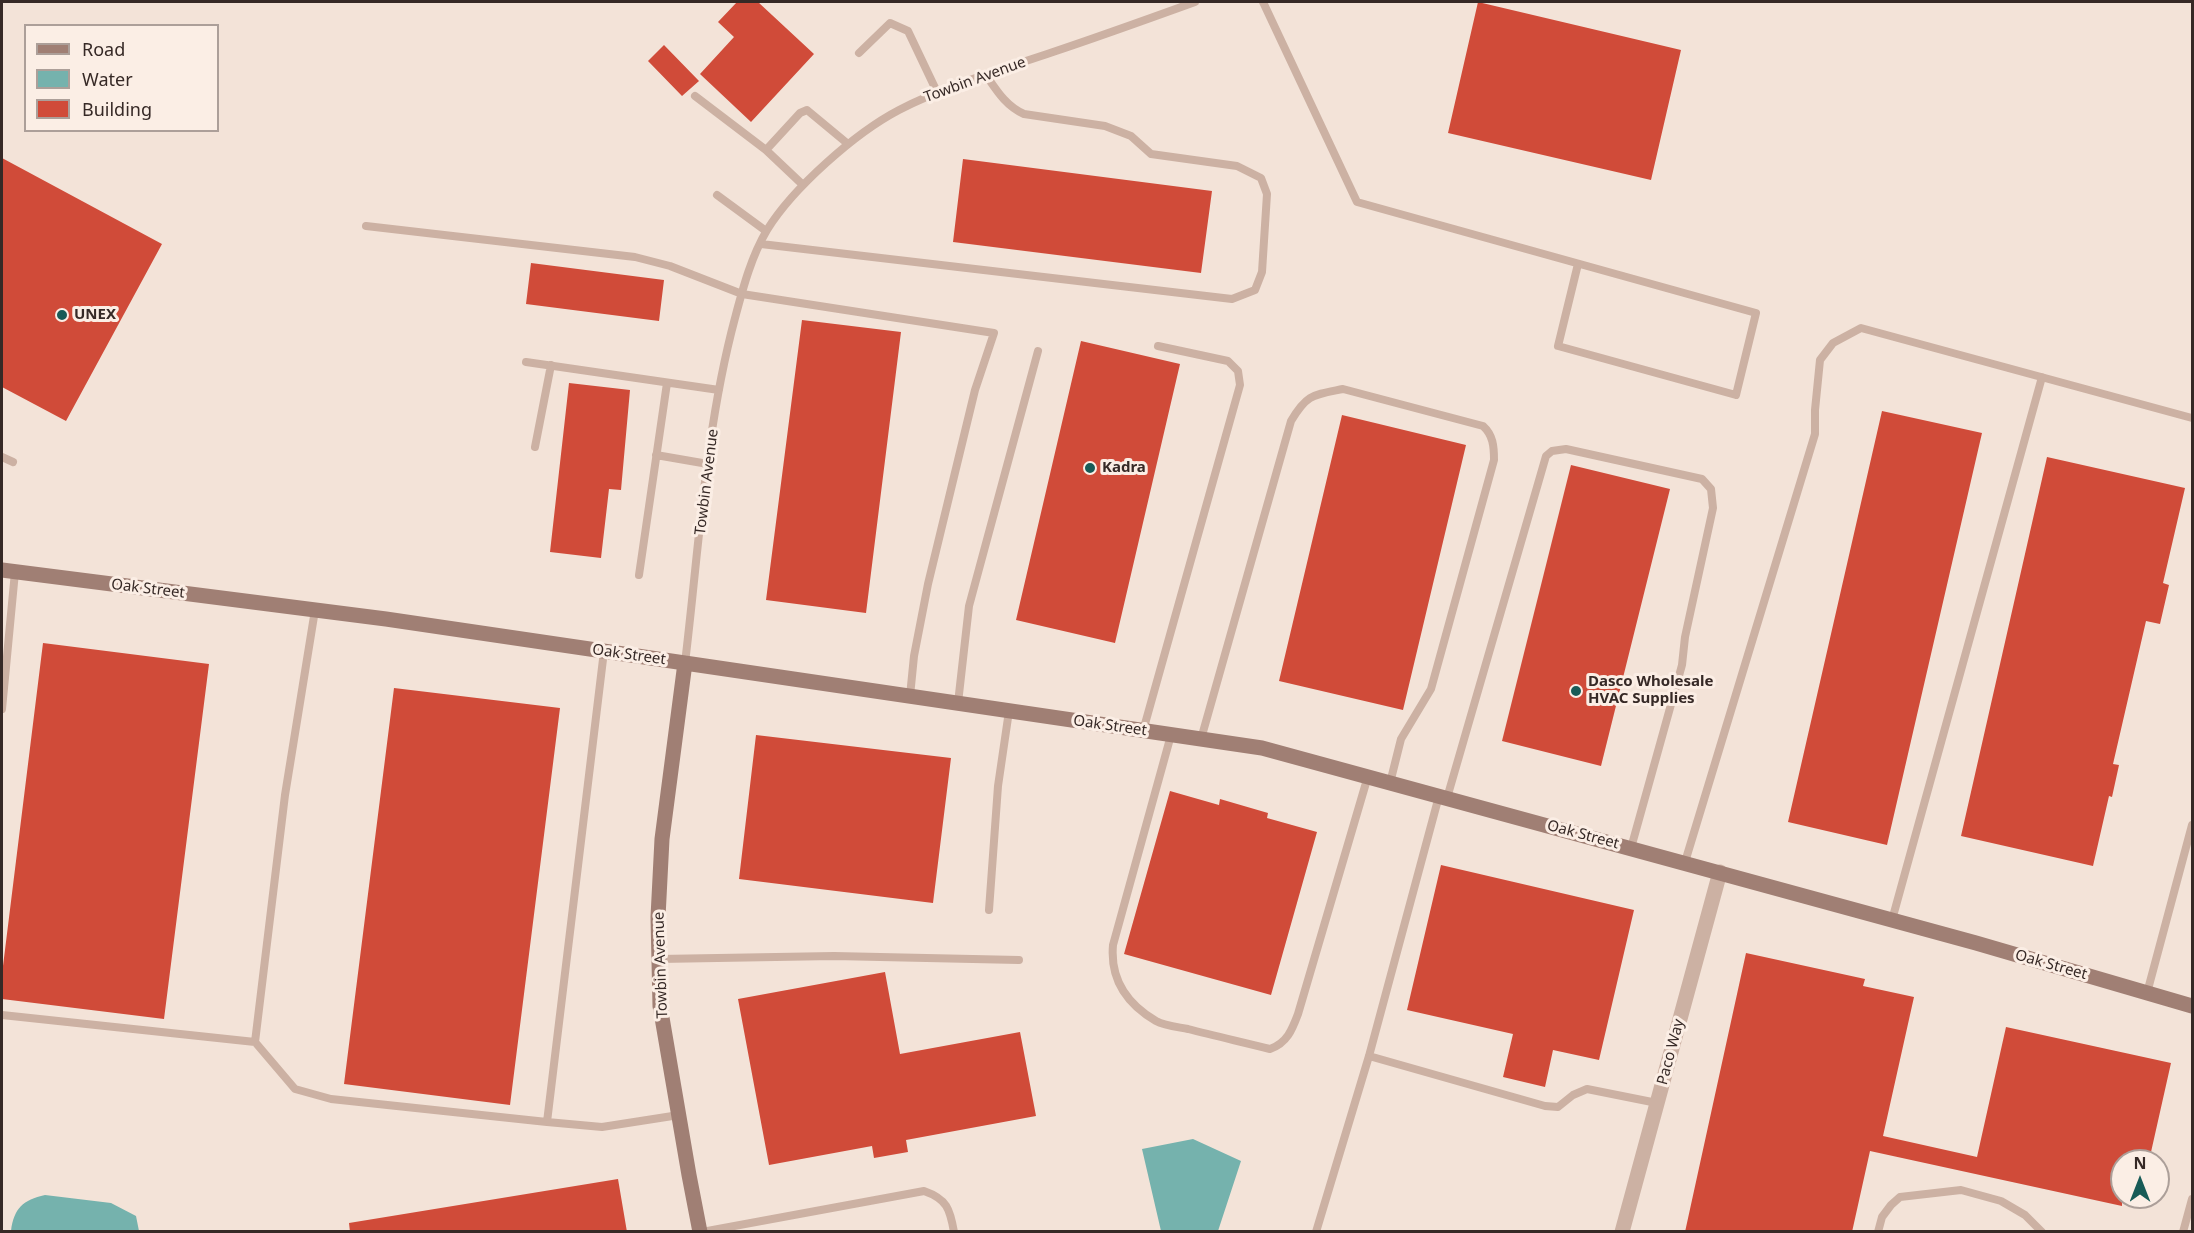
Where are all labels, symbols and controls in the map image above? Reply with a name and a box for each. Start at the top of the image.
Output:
legend [24,24,219,132]
text: Road [82,37,125,61]
street label: Towbin Avenue [922,53,1028,107]
text: Water [82,67,133,91]
text: Building [82,97,152,121]
place label: UNEX [74,306,116,324]
marker: UNEX [55,308,69,322]
street label: Towbin Avenue [692,428,722,536]
place label: Kadra [1102,459,1146,477]
marker: Kadra [1083,461,1097,475]
street label: Oak Street [110,576,186,602]
street label: Oak Street [591,641,667,669]
place label: Dasco Wholesale HVAC Supplies [1588,673,1714,708]
marker: Dasco Wholesale HVAC Supplies [1569,684,1583,698]
street label: Oak Street [1072,712,1148,740]
street label: Oak Street [1545,817,1621,853]
street label: Towbin Avenue [650,911,672,1019]
street label: Oak Street [2013,946,2089,984]
street label: Paco Way [1654,1017,1688,1087]
north arrow [2110,1149,2170,1209]
text: N [2133,1152,2147,1174]

